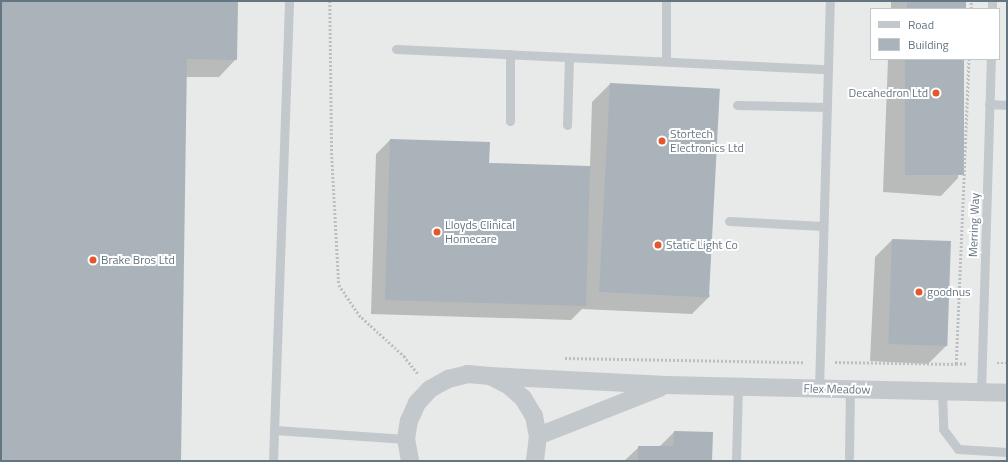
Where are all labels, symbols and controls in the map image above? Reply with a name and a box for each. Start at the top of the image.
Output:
legend [870,8,1000,60]
text: Road [908,15,934,34]
text: Building [908,35,949,54]
place label: Decahedron Ltd [849,86,928,100]
marker: Decahedron Ltd [931,88,941,98]
place label: Stortech Electronics Ltd [670,127,744,155]
marker: Stortech Electronics Ltd [657,136,667,146]
street label: Merring Way [966,193,982,257]
place label: Lloyds Clinical Homecare [445,218,515,246]
marker: Lloyds Clinical Homecare [432,227,442,237]
place label: Static Light Co [666,238,738,252]
marker: Static Light Co [653,240,663,250]
place label: Brake Bros Ltd [101,253,175,267]
marker: Brake Bros Ltd [88,255,98,265]
place label: goodnus [927,285,971,299]
marker: goodnus [914,287,924,297]
street label: Flex Meadow [803,381,871,397]

